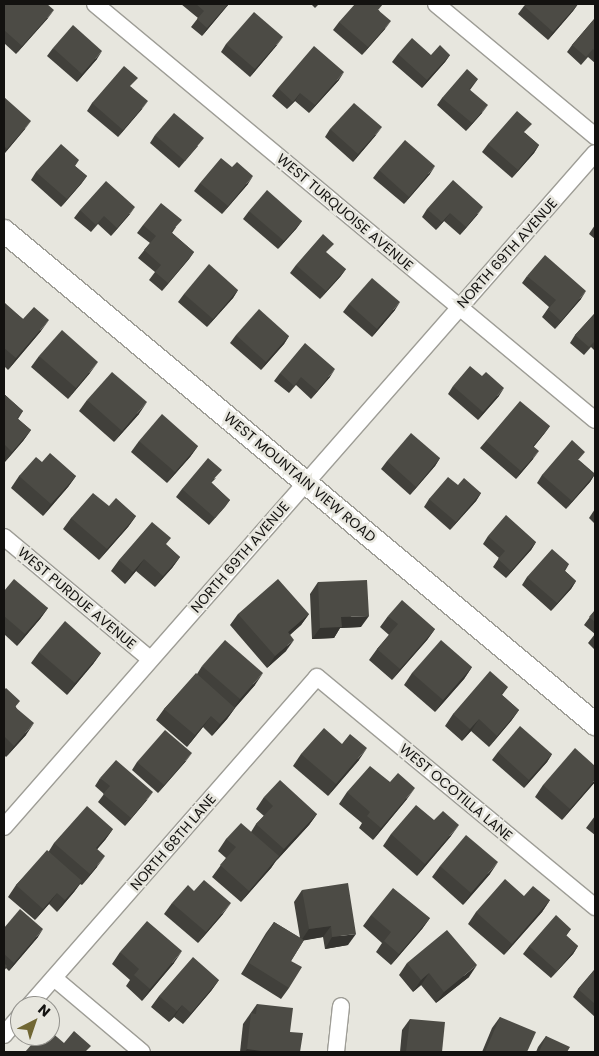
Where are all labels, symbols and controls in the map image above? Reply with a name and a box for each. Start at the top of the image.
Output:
street label: WEST TURQUOISE AVENUE [274,150,416,274]
street label: NORTH 69TH AVENUE [453,195,561,311]
street label: WEST MOUNTAIN VIEW ROAD [221,409,379,545]
street label: NORTH 69TH AVENUE [187,498,293,616]
street label: WEST PURDUE AVENUE [14,544,140,652]
street label: WEST OCOTILLA LANE [396,740,516,844]
street label: NORTH 68TH LANE [127,791,219,893]
north arrow [10,996,60,1046]
text: N [34,999,55,1021]

